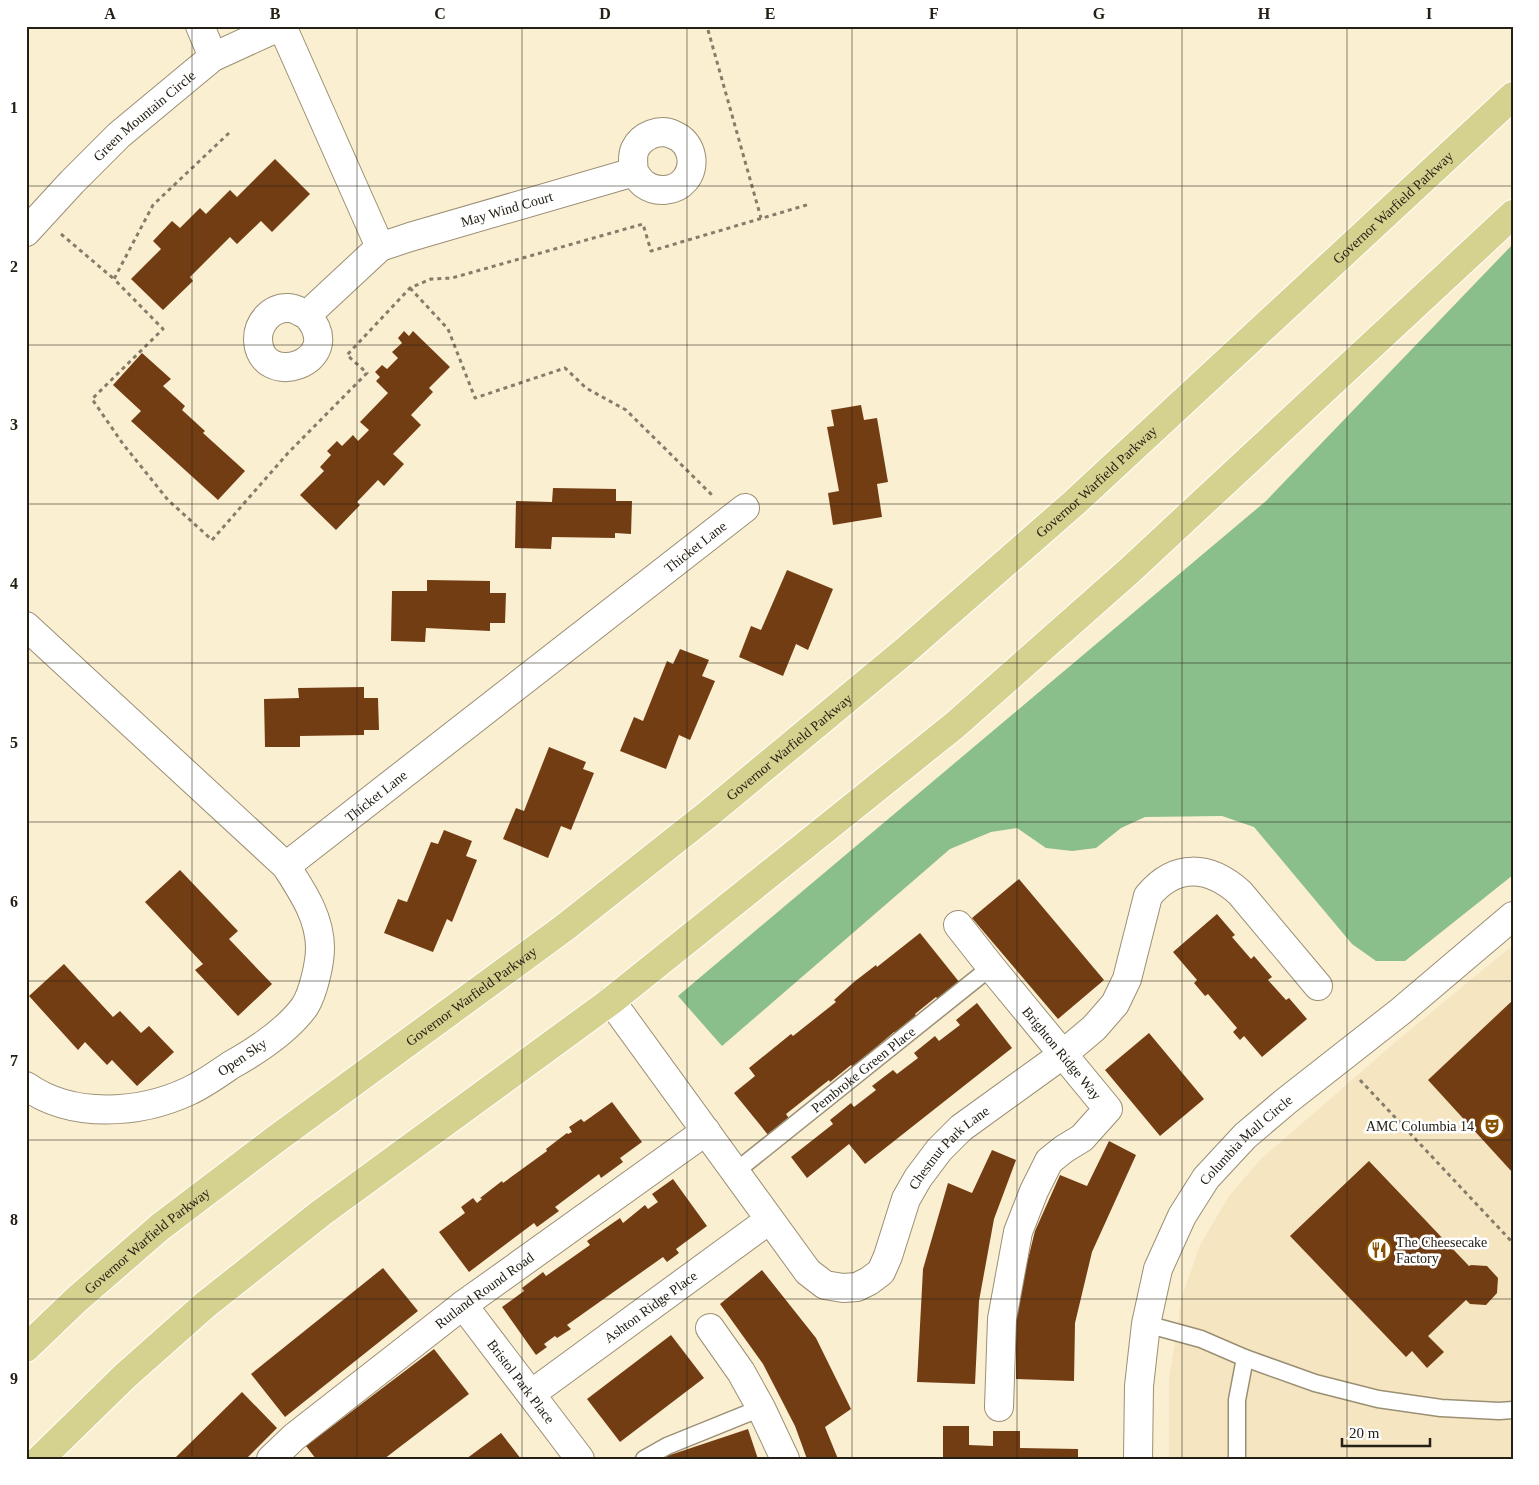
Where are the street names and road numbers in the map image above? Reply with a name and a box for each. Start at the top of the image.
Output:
street label: Green Mountain Circle [90,68,198,164]
street label: Governor Warfield Parkway [1330,149,1456,267]
street label: May Wind Court [459,189,555,230]
street label: Governor Warfield Parkway [1033,423,1160,541]
street label: Thicket Lane [662,518,729,576]
street label: Governor Warfield Parkway [724,691,855,804]
street label: Thicket Lane [342,768,410,825]
street label: Governor Warfield Parkway [403,944,540,1049]
street label: Brighton Ridge Way [1019,1004,1104,1103]
street label: Pembroke Green Place [809,1024,918,1116]
street label: Open Sky [215,1036,270,1079]
street label: Columbia Mall Circle [1197,1092,1295,1188]
street label: Chestnut Park Lane [906,1103,992,1192]
street label: Governor Warfield Parkway [82,1185,213,1297]
street label: Rutland Round Road [432,1250,537,1332]
street label: Ashton Ridge Place [601,1268,700,1346]
street label: Bristol Park Place [484,1337,557,1427]

